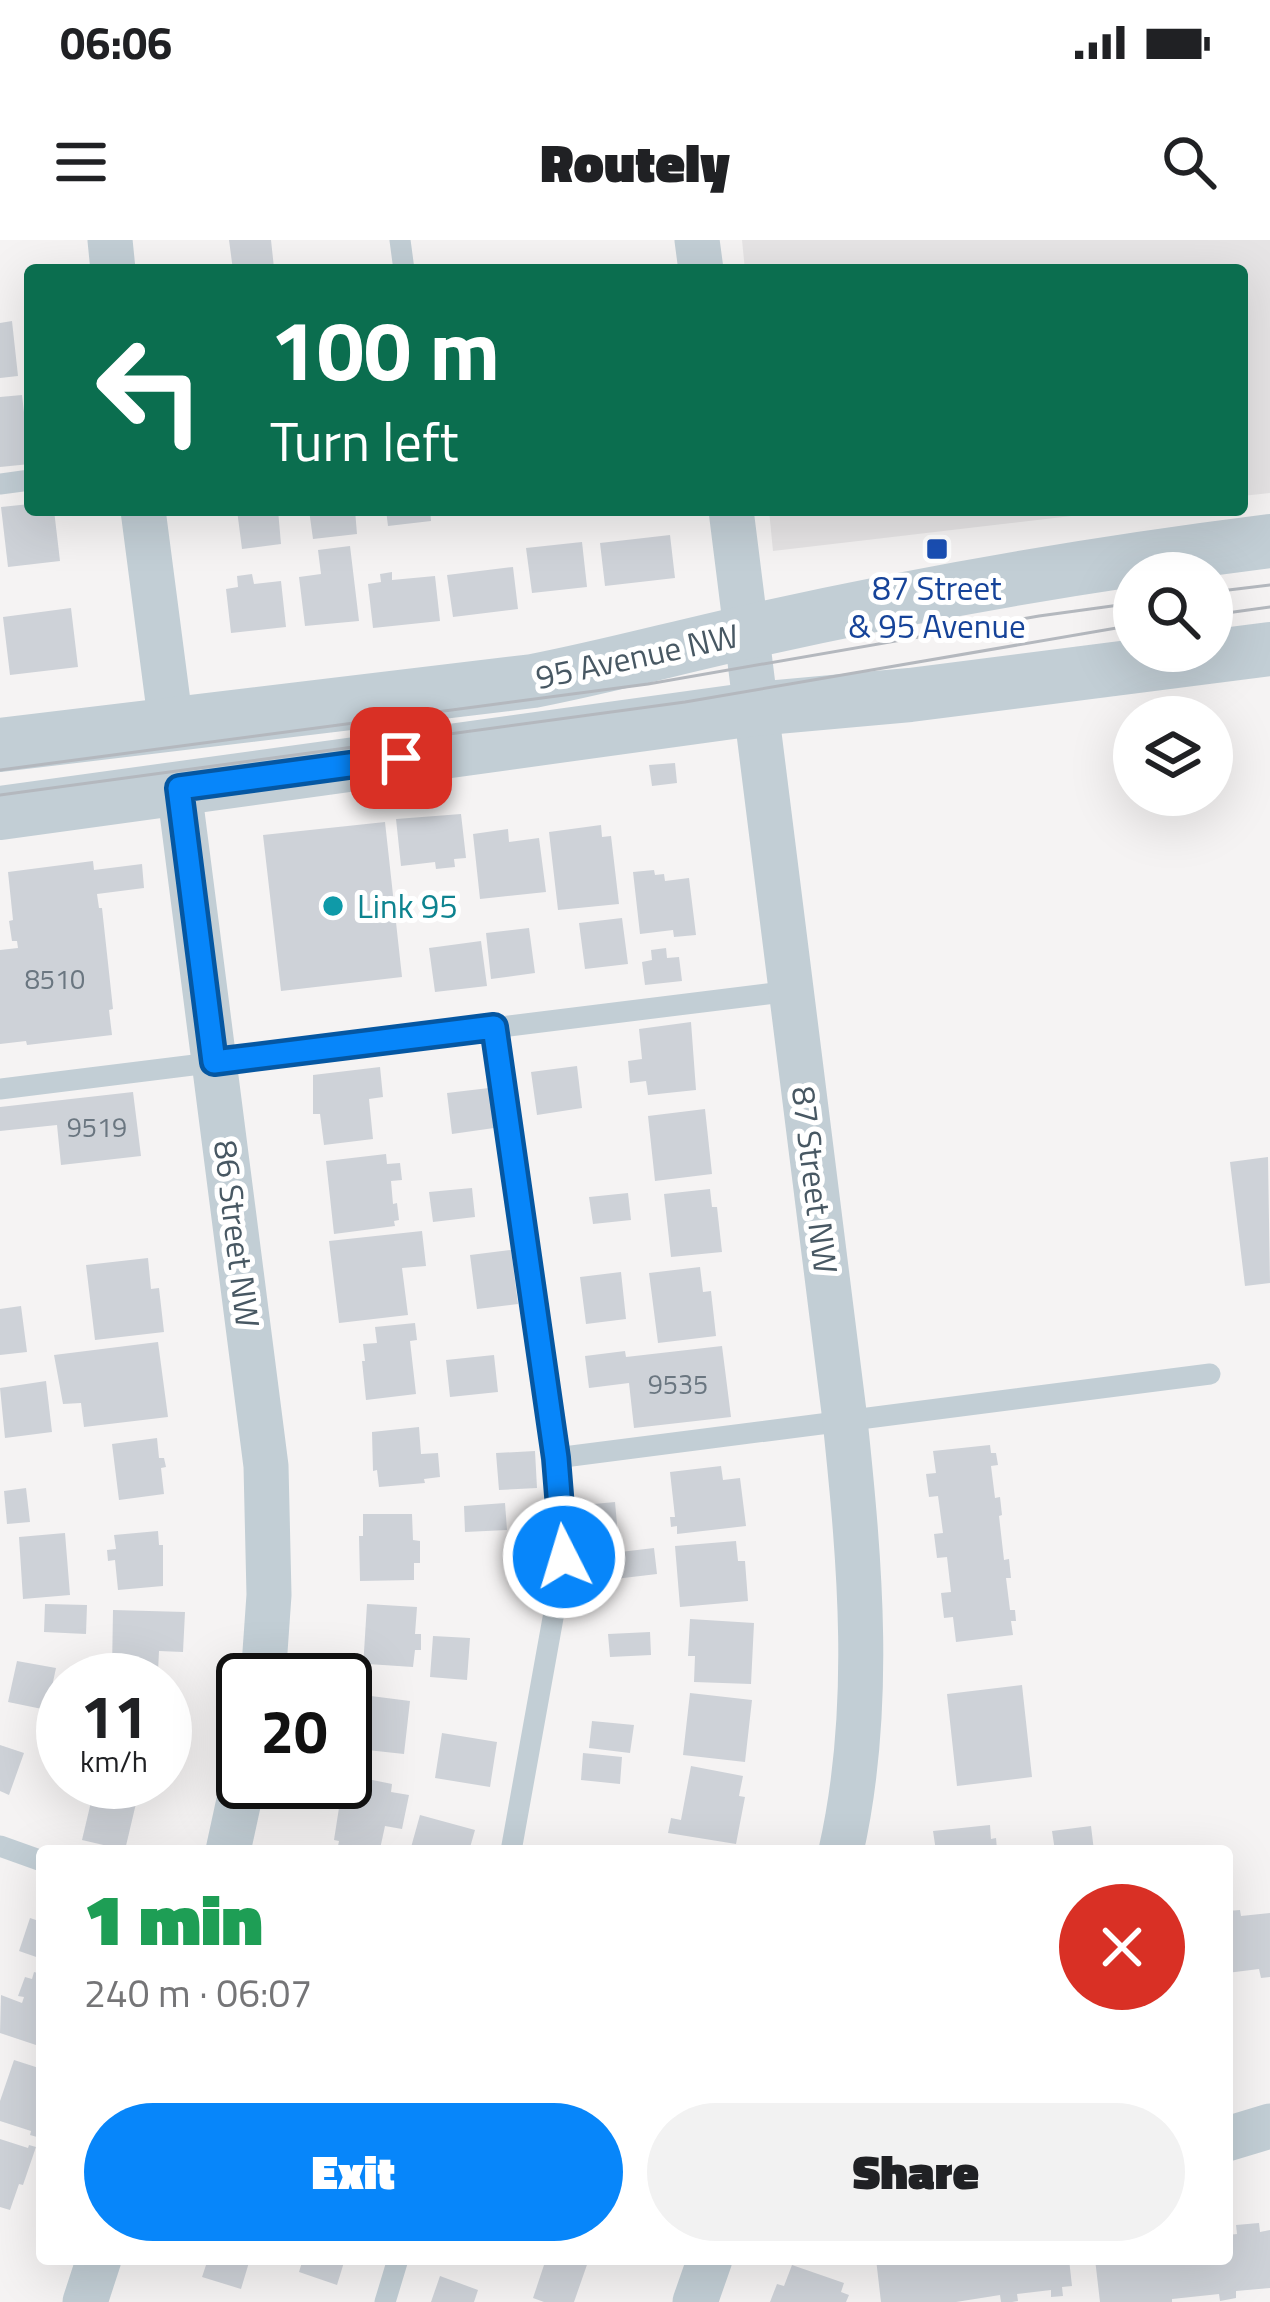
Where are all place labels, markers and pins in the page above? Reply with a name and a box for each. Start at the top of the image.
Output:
marker: 87 Street & 95 Avenue [924,536,950,562]
place label: 87 Street & 95 Avenue [848,563,1026,651]
pin [350,707,452,809]
place label: Link 95 [357,881,458,931]
marker: Link 95 [320,893,346,919]

